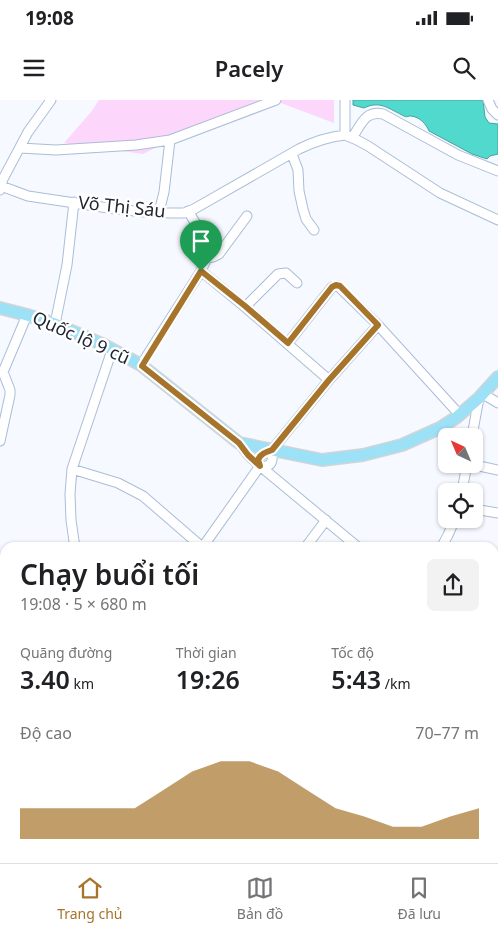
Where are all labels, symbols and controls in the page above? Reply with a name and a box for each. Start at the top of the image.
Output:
text: 19:08 [25,5,74,31]
text: Pacely [215,53,283,83]
icon: menu [20,54,48,82]
icon: search [450,54,478,82]
street label: Võ Thị Sáu [77,189,167,223]
pin [180,220,222,271]
icon: arrive [187,227,215,255]
street label: Quốc lộ 9 cũ [29,305,134,369]
north arrow [438,428,482,472]
map controls [438,428,483,528]
button: locate [438,483,483,528]
text: Chạy buổi tối [20,555,199,593]
button: share [427,559,479,611]
text: 19:08 · 5 × 680 m [20,593,147,615]
text: Quãng đường [20,643,112,662]
text: Thời gian [176,643,237,662]
text: Tốc độ [331,643,374,662]
text: 3.40 [20,662,70,696]
text: 19:26 [176,662,240,696]
text: 5:43 [331,662,381,696]
text: km [70,674,94,693]
text: /km [381,674,411,693]
text: Độ cao [20,722,72,744]
text: 70–77 m [415,722,479,744]
tab: Trang chủ [57,874,123,923]
tab: Bản đồ [237,874,283,923]
tab: Đã lưu [397,874,441,923]

